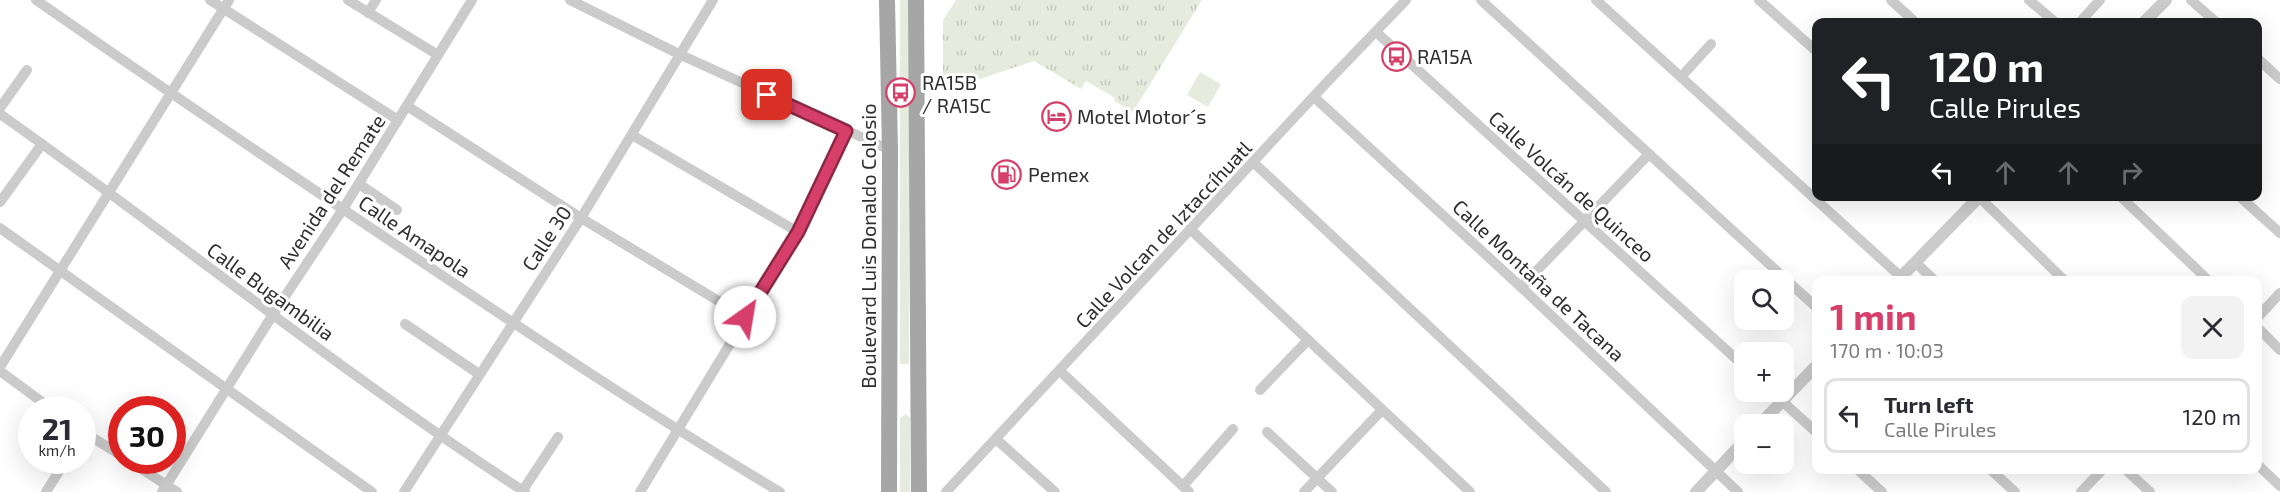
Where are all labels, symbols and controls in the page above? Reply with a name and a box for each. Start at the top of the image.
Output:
bus stop icon: RA15A [1380,40,1412,72]
text: 120 m [1929,40,2044,90]
icon: left [1830,42,1908,120]
place label: RA15A [1417,44,1473,68]
pin [741,69,792,120]
place label: RA15B / RA15C [922,70,991,117]
bus stop icon: RA15B / RA15C [885,77,917,109]
icon: arrive [750,78,783,111]
text: Calle Pirules [1929,91,2081,123]
hotel icon: Motel Motor´s [1040,100,1072,132]
street label: Boulevard Luis Donaldo Colosio [856,103,880,389]
place label: Motel Motor´s [1077,104,1206,128]
street label: Calle Volcán de Quinceo [1484,105,1660,267]
street label: Avenida del Remate [272,110,390,272]
street label: Calle Volcan de Iztaccíhuatl [1070,135,1256,333]
icon: left [1926,156,1959,189]
icon: ahead [1989,156,2022,189]
icon: ahead [2052,156,2085,189]
icon: right [2115,156,2148,189]
fuel station icon: Pemex [991,158,1023,190]
place label: Pemex [1028,162,1090,186]
street label: Calle Amapola [354,190,476,282]
street label: Calle Montaña de Tacana [1448,194,1630,366]
street label: Calle 30 [516,201,576,275]
street label: Calle Bugambilia [203,237,339,345]
map controls [1734,270,1794,474]
button: search [1734,270,1794,330]
position arrow [713,285,777,349]
text: 1 min [1830,294,1917,337]
button: close [2181,296,2244,359]
text: 170 m · 10:03 [1830,338,1944,362]
button: + [1734,342,1794,402]
text: Turn left [1884,391,1973,417]
speed limit sign: 30 [108,396,186,474]
icon: left [1833,399,1866,432]
text: 120 m [2182,403,2241,429]
text: 21 [42,410,72,446]
button: − [1734,414,1794,474]
text: Calle Pirules [1884,417,1996,441]
text: km/h [38,441,76,459]

